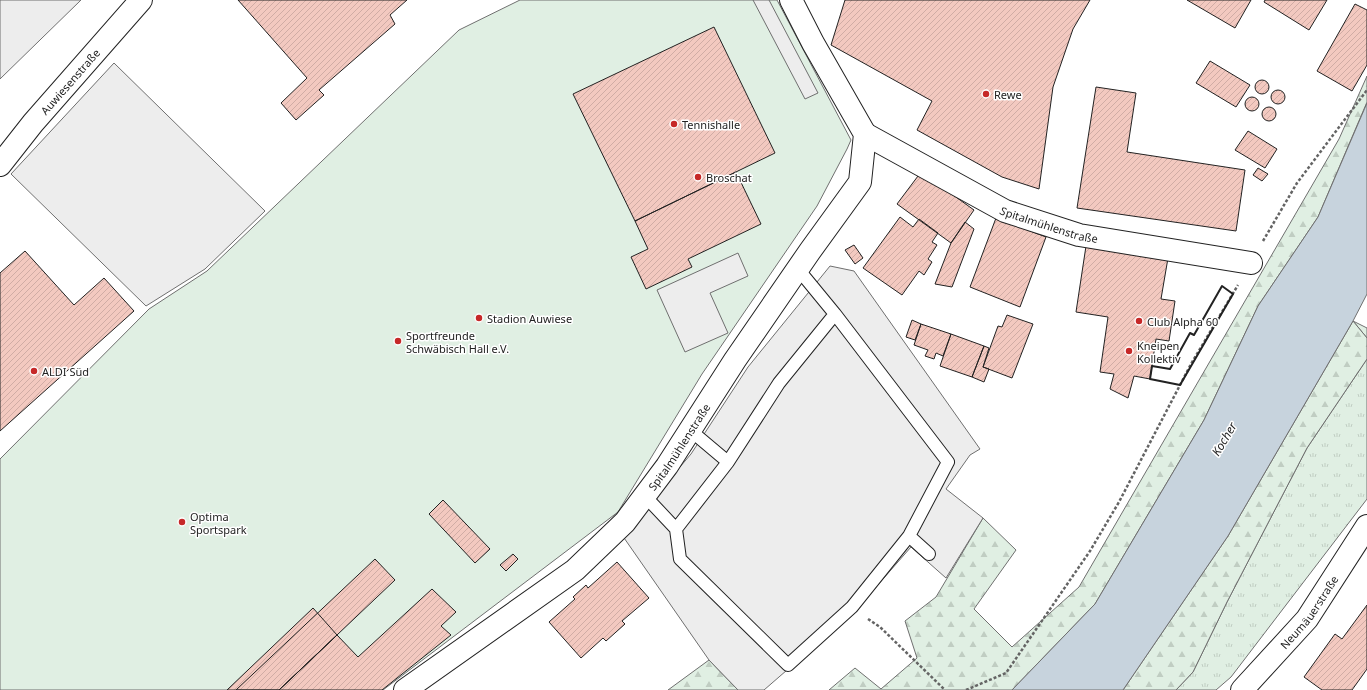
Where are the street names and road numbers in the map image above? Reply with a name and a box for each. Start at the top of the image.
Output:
street label: Auwiesenstraße [37,45,103,117]
street label: Spitalmühlenstraße [997,202,1099,245]
street label: Spitalmühlenstraße [644,400,713,493]
street label: Neumäuerstraße [1276,572,1341,652]

